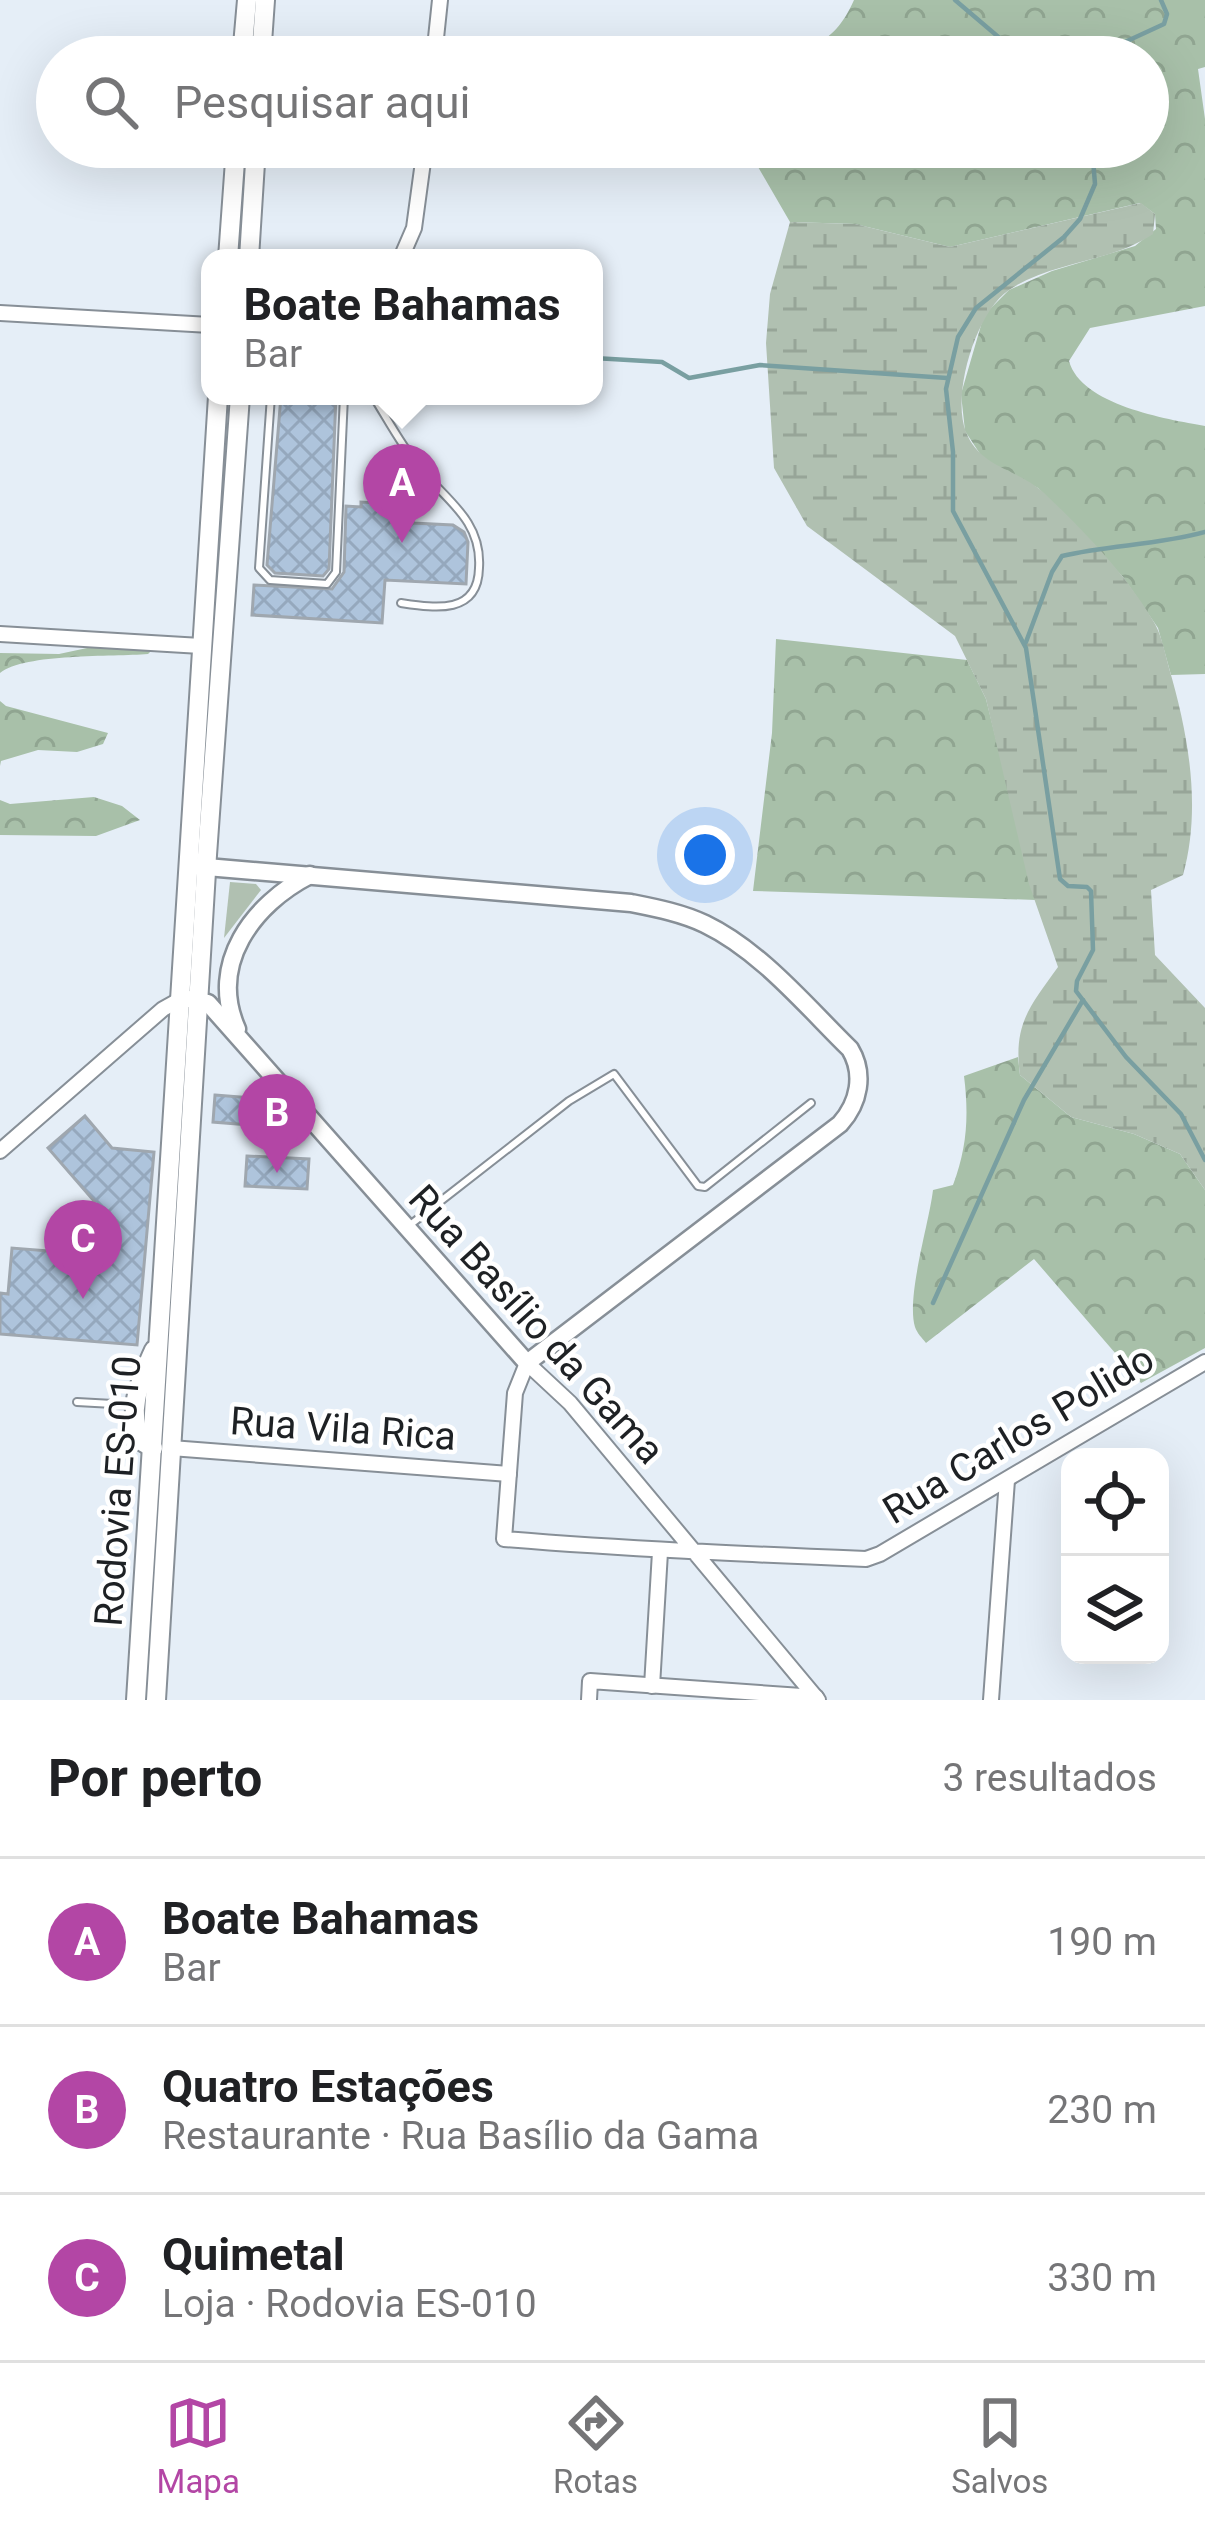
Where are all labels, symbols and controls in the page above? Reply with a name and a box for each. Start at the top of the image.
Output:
search box [36,36,1169,168]
icon: search [78,69,144,135]
text: Pesquisar aqui [174,76,470,129]
popup [201,249,603,405]
text: Boate Bahamas [243,278,561,331]
text: Bar [243,331,302,377]
pin: A [363,444,441,543]
your location [675,825,735,885]
pin: B [238,1074,316,1173]
street label: Rua Basílio da Gama [399,1176,673,1473]
pin: C [44,1200,122,1299]
street label: Rua Carlos Polido [875,1336,1162,1534]
street label: Rodovia ES-010 [86,1354,150,1628]
street label: Rua Vila Rica [228,1398,457,1460]
map controls [1061,1448,1169,1664]
button: locate [1061,1448,1169,1556]
button: layers [1061,1556,1169,1664]
text: Por perto [48,1749,262,1808]
text: 3 resultados [942,1755,1157,1801]
text: Boate Bahamas [162,1892,479,1945]
text: A [74,1919,100,1965]
text: 190 m [1047,1919,1157,1965]
text: Bar [162,1945,221,1991]
text: Quatro Estações [162,2060,494,2113]
text: B [75,2087,99,2133]
text: 230 m [1047,2087,1157,2133]
text: Restaurante · Rua Basílio da Gama [162,2113,759,2159]
text: Quimetal [162,2228,345,2281]
text: C [74,2255,100,2301]
text: 330 m [1047,2255,1157,2301]
text: Loja · Rodovia ES-010 [162,2281,537,2327]
tab: Mapa [157,2390,240,2501]
tab: Rotas [553,2390,638,2501]
tab: Salvos [951,2390,1048,2501]

